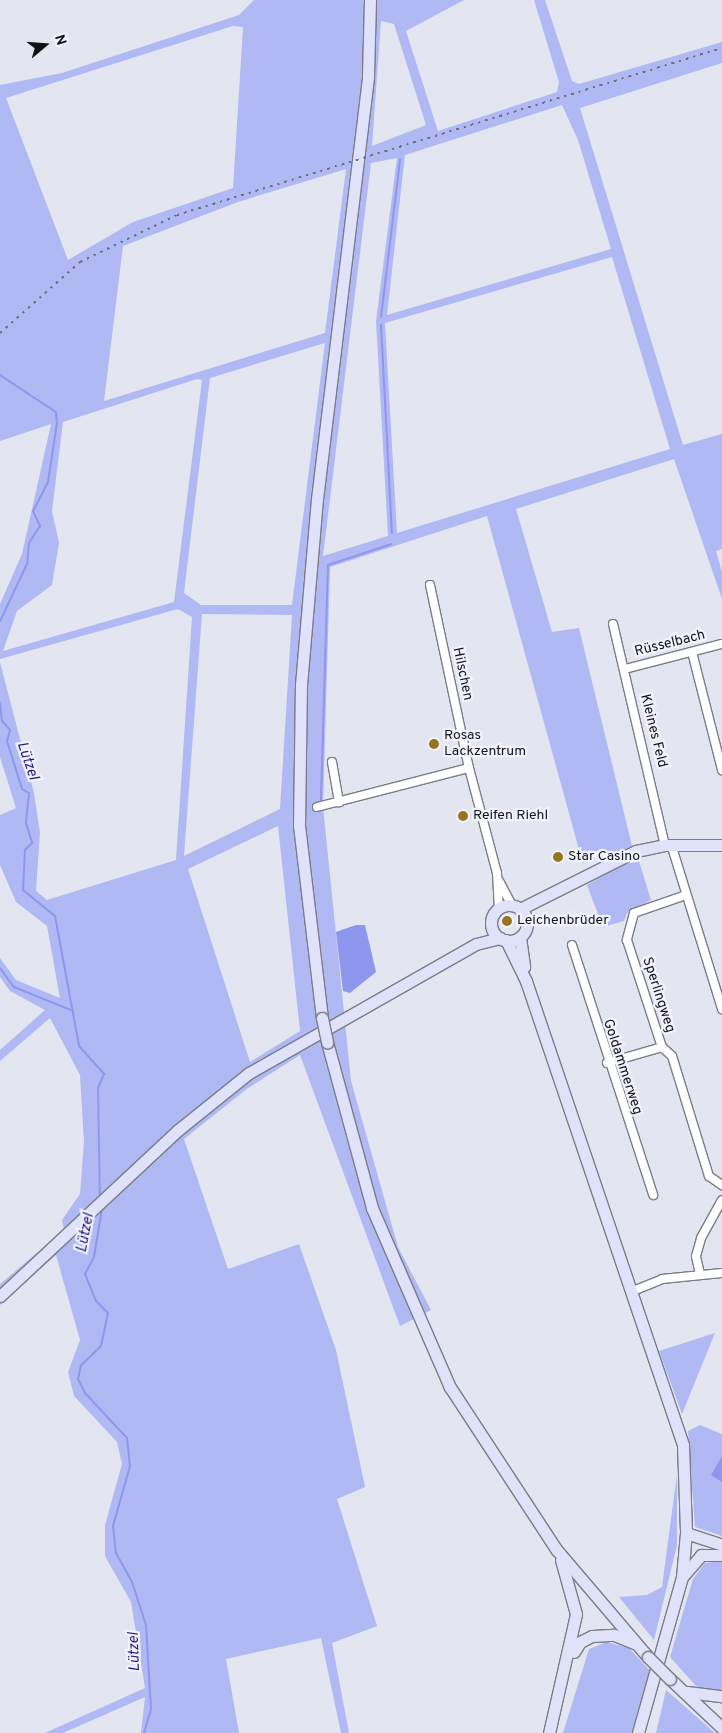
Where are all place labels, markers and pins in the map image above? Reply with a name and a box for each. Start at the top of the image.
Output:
place label: Rosas Lackzentrum [444,728,526,760]
marker: Rosas Lackzentrum [428,738,440,750]
place label: Reifen Riehl [473,808,548,824]
marker: Reifen Riehl [457,810,469,822]
place label: Star Casino [568,849,640,865]
marker: Star Casino [552,851,564,863]
place label: Leichenbrüder [517,913,609,929]
marker: Leichenbrüder [501,915,513,927]

